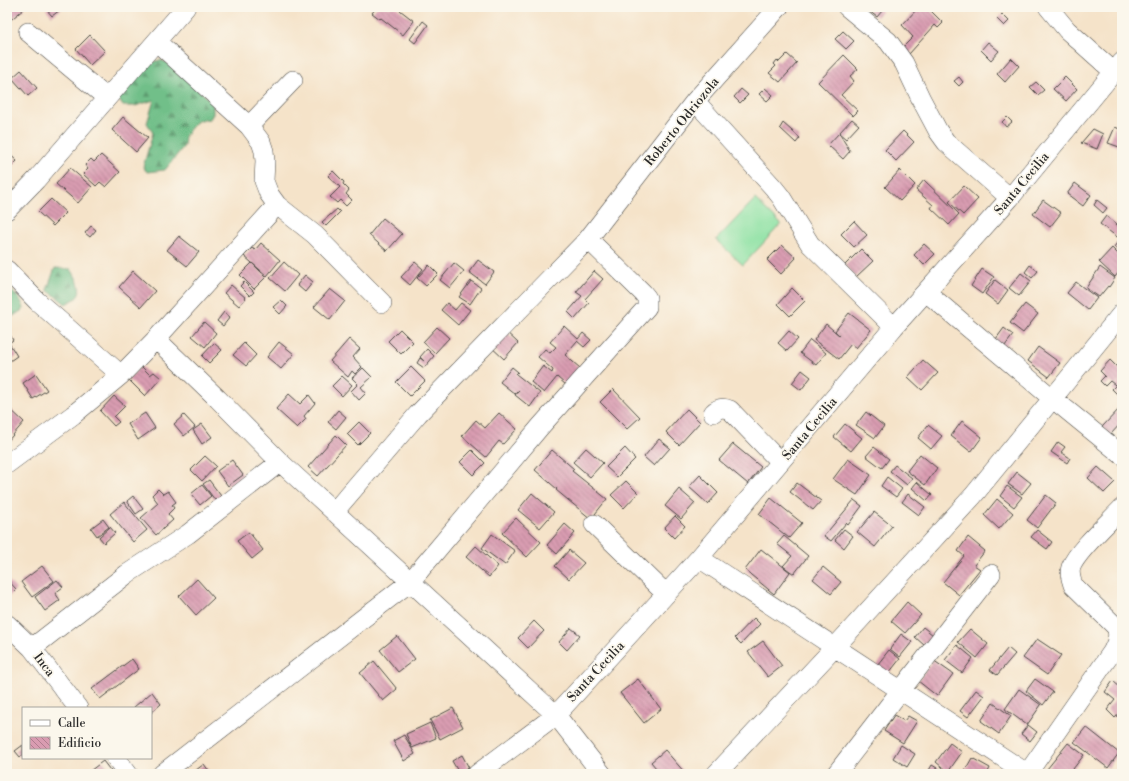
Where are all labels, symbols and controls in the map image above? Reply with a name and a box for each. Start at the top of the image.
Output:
street label: Roberto Odriozola [641,74,723,169]
street label: Santa Cecilia [991,149,1053,218]
street label: Santa Cecilia [779,394,841,463]
street label: Santa Cecilia [564,638,628,705]
street label: Inca [30,649,59,680]
legend [22,707,152,759]
text: Calle [58,716,85,731]
text: Edificio [58,736,101,751]

